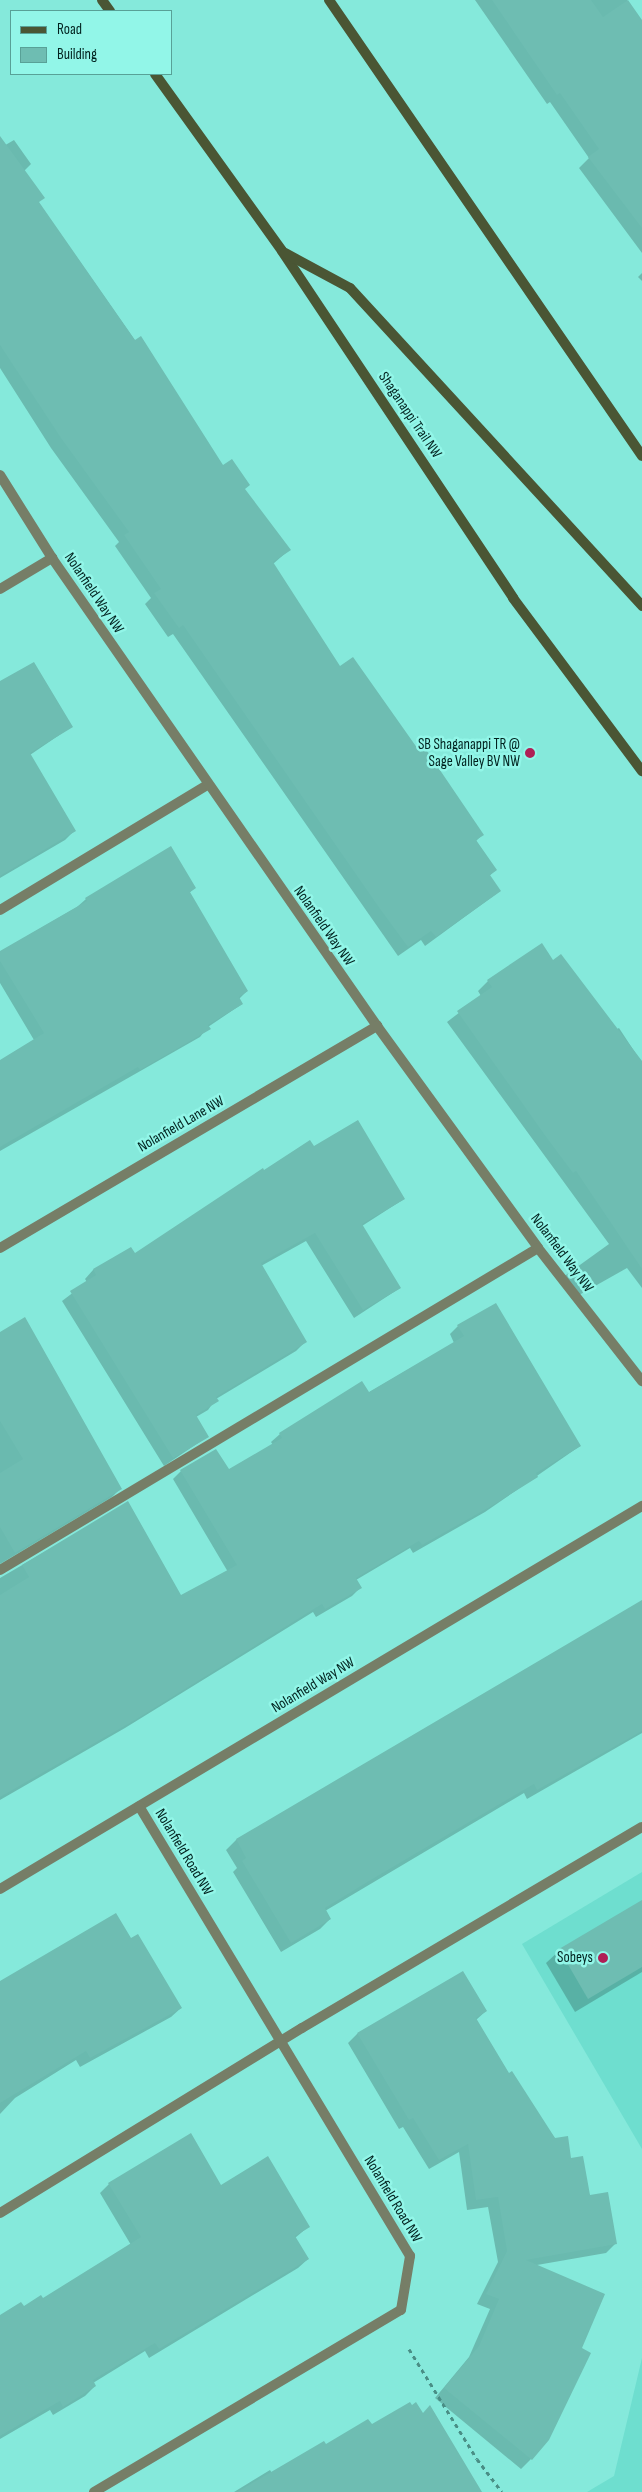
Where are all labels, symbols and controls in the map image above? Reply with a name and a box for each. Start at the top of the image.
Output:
legend [10,10,172,75]
text: Road [57,20,82,39]
text: Building [57,45,97,64]
street label: Shaganappi Trail NW [375,368,445,462]
street label: Nolanfield Way NW [60,549,128,637]
place label: SB Shaganappi TR @ Sage Valley BV NW [418,735,520,770]
marker: SB Shaganappi TR @ Sage Valley BV NW [524,747,536,759]
street label: Nolanfield Way NW [290,883,358,969]
street label: Nolanfield Lane NW [135,1092,227,1156]
street label: Nolanfield Way NW [527,1210,597,1296]
street label: Nolanfield Way NW [268,1653,358,1717]
street label: Nolanfield Road NW [151,1806,217,1898]
place label: Sobeys [557,1949,593,1967]
marker: Sobeys [597,1952,609,1964]
street label: Nolanfield Road NW [360,2153,426,2245]

